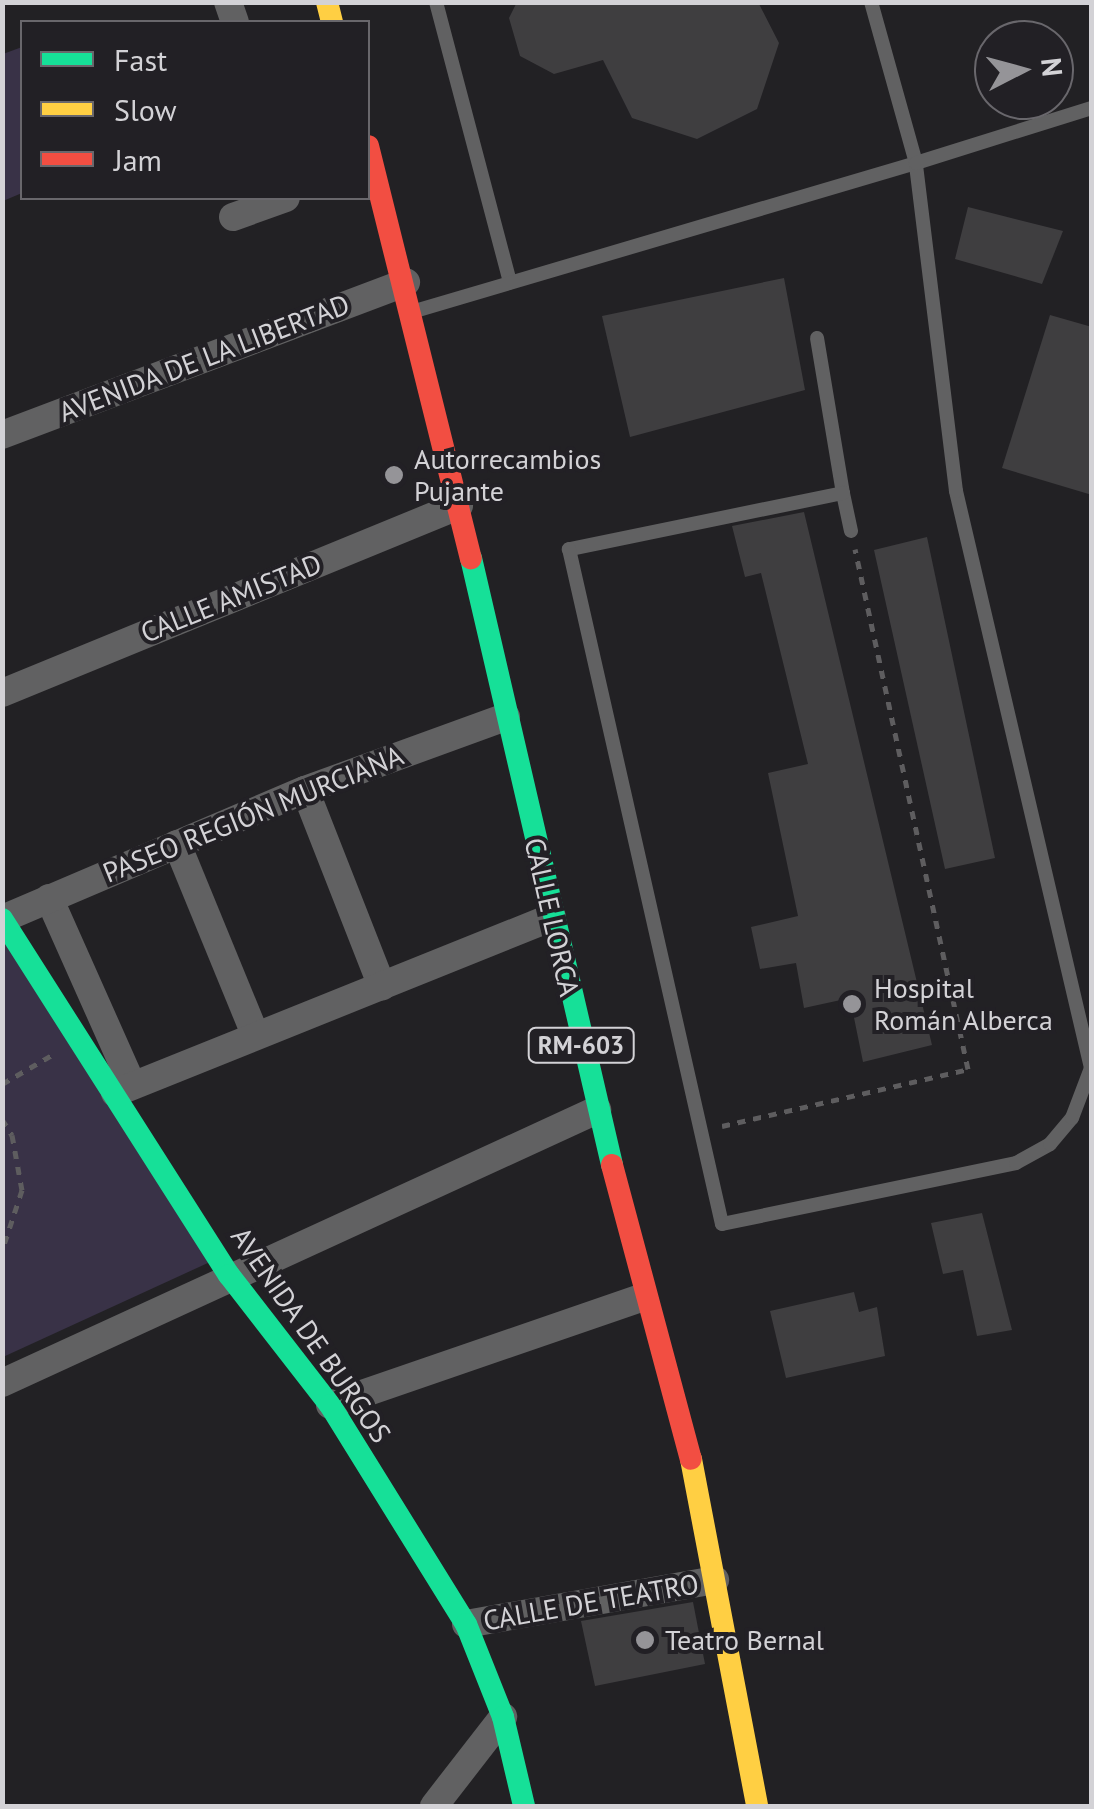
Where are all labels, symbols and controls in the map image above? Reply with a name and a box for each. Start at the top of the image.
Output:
legend [20,20,370,200]
north arrow [974,20,1074,120]
text: Fast [114,40,167,79]
text: N [1033,56,1072,78]
text: Slow [114,90,177,129]
text: Jam [114,140,162,179]
street label: AVENIDA DE LA LIBERTAD [53,287,355,429]
place label: Autorrecambios Pujante [414,442,601,508]
marker: Autorrecambios Pujante [383,464,405,486]
street label: CALLE AMISTAD [135,546,327,650]
street label: PASEO REGIÓN MURCIANA [98,738,408,890]
street label: CALLE LORCA [517,834,587,1000]
place label: Hospital Román Alberca [874,971,1054,1037]
marker: Hospital Román Alberca [839,991,865,1017]
road number: RM-603 [526,1025,636,1065]
street label: AVENIDA DE BURGOS [224,1220,398,1450]
street label: CALLE DE TEATRO [480,1566,702,1638]
place label: Teatro Bernal [665,1623,824,1657]
marker: Teatro Bernal [634,1629,656,1651]

